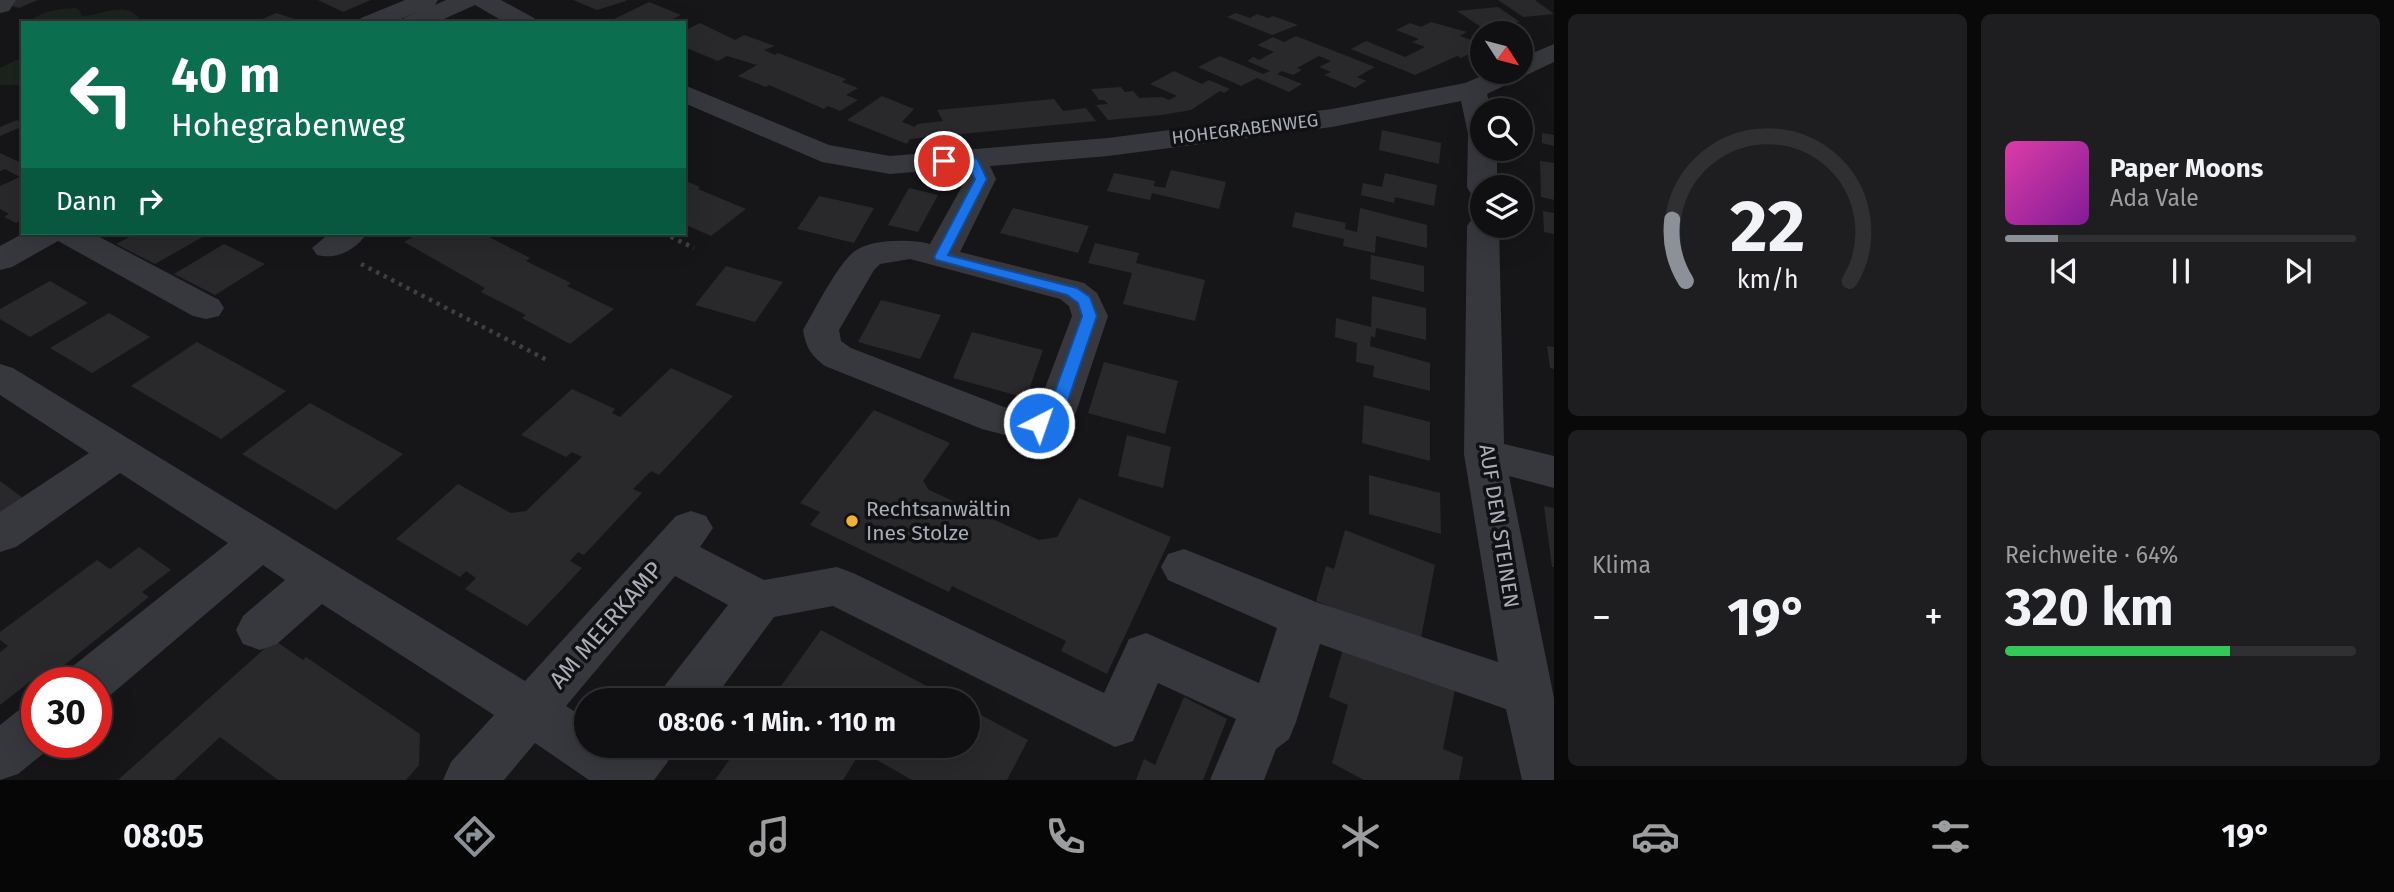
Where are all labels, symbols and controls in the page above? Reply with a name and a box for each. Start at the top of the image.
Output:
north arrow [1470,21,1533,84]
map controls [1470,21,1533,238]
text: 40 m [171,46,280,105]
icon: left [56,49,147,140]
button: search [1470,98,1533,161]
text: Hohegrabenweg [171,106,405,144]
street label: HOHEGRABENWEG [1170,109,1320,149]
pin [914,131,974,191]
icon: arrive [925,142,963,180]
text: Paper Moons [2110,153,2263,184]
button: layers [1470,175,1533,238]
icon: right [131,182,169,220]
text: 22 [1730,184,1805,271]
text: Ada Vale [2110,184,2199,212]
text: Dann [56,186,117,217]
icon: previous [2045,252,2083,290]
icon: pause [2162,252,2200,290]
icon: next [2279,252,2317,290]
text: km/h [1737,265,1798,295]
position arrow [1002,386,1076,460]
street label: AUF DEN STEINEN [1473,442,1525,610]
place label: Rechtsanwältin Ines Stolze [866,496,1011,546]
marker: Rechtsanwältin Ines Stolze [844,513,860,529]
text: Reichweite · 64% [2005,541,2178,569]
text: Klima [1592,551,1651,579]
street label: AM MEERKAMP [544,556,668,694]
text: 320 km [2005,576,2174,639]
text: 19° [1727,586,1808,649]
text: − [1592,594,1611,640]
text: + [1924,594,1943,640]
speed limit sign: 30 [21,667,112,758]
text: 08:06 · 1 Min. · 110 m [658,707,896,738]
icon: directions [450,812,499,861]
icon: music [745,812,794,861]
icon: phone [1041,812,1090,861]
icon: climate [1336,812,1385,861]
icon: car [1631,812,1680,861]
icon: filters [1926,812,1975,861]
text: 08:05 [123,817,204,855]
text: 19° [2221,817,2271,855]

